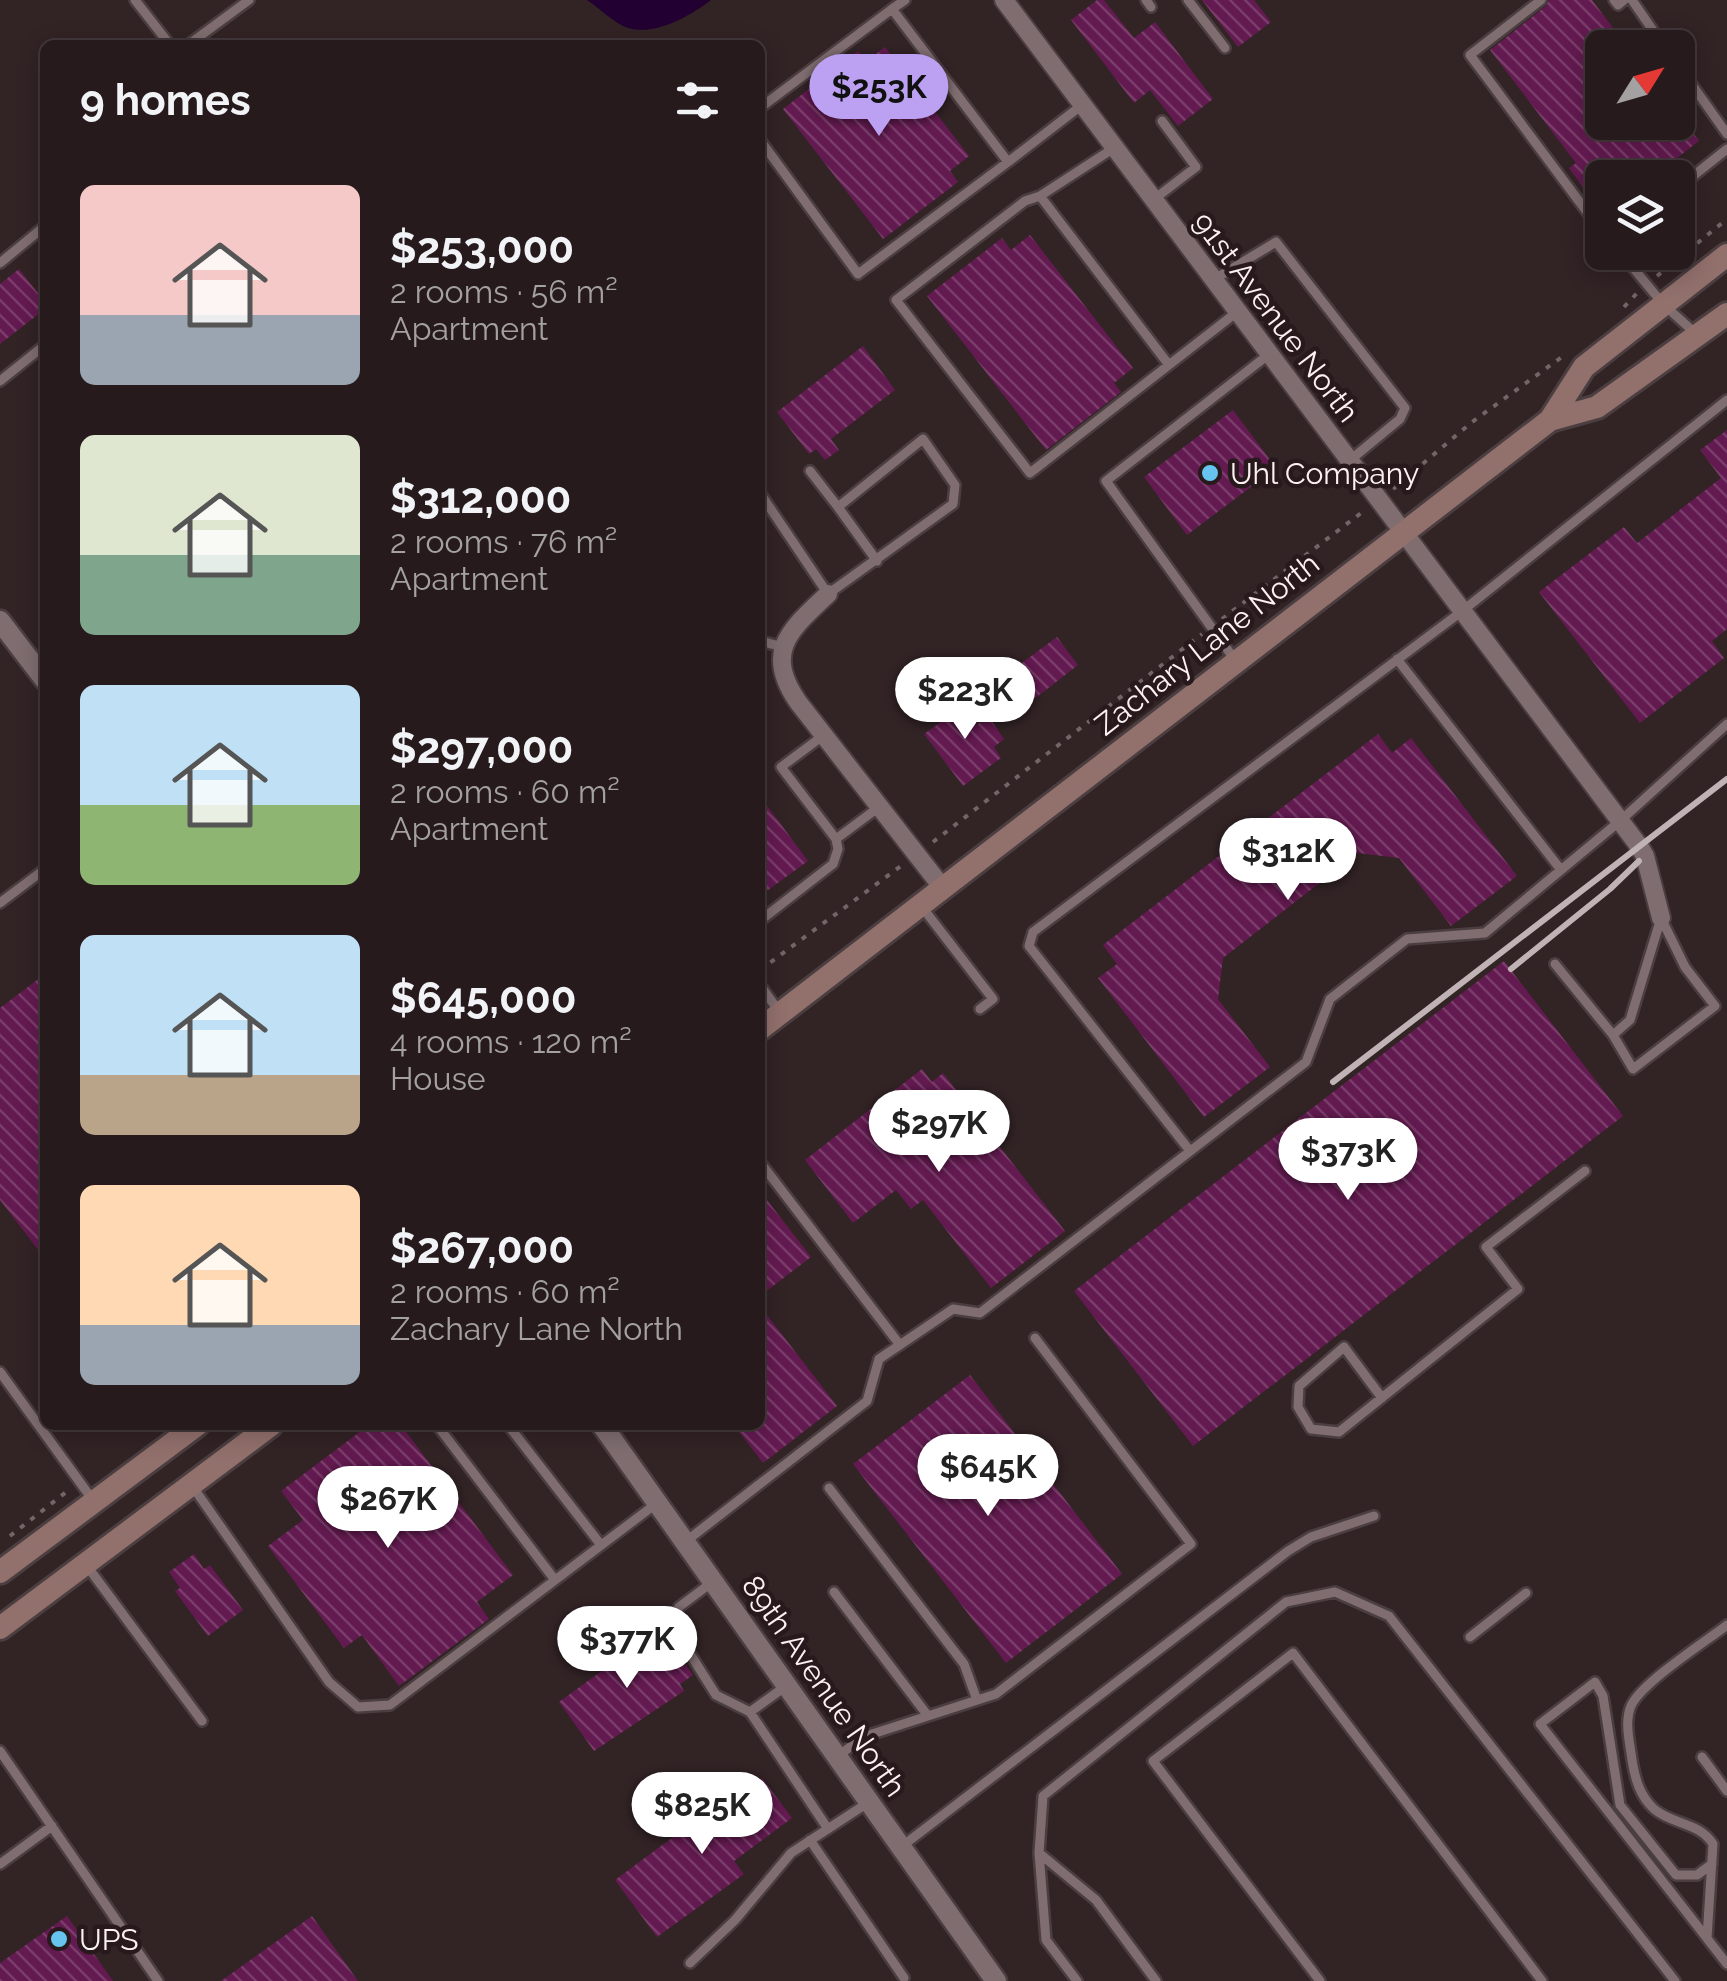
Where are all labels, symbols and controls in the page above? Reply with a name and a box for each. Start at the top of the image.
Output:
north arrow [1585,30,1695,140]
map controls [1585,30,1695,270]
pin: $253K [809,54,949,139]
text: $253K [831,68,927,105]
icon: filters [670,73,725,128]
text: 9 homes [80,76,251,125]
button: layers [1585,160,1695,270]
street label: 91st Avenue North [1186,205,1366,429]
text: $253,000 [390,224,574,273]
icon: home [160,225,280,345]
text: 2 rooms · 56 m² [390,273,618,310]
text: Apartment [390,310,548,347]
place label: Uhl Company [1230,456,1419,491]
marker: Uhl Company [1199,462,1221,484]
text: $312,000 [390,474,571,523]
icon: home [160,475,280,595]
text: 2 rooms · 76 m² [390,523,617,560]
street label: Zachary Lane North [1088,546,1326,742]
text: Apartment [390,560,548,597]
pin: $223K [895,657,1035,742]
text: $223K [917,671,1013,708]
text: $297,000 [390,724,573,773]
icon: home [160,725,280,845]
text: 2 rooms · 60 m² [390,773,620,810]
text: Apartment [390,810,548,847]
pin: $312K [1218,818,1358,903]
text: $312K [1241,832,1335,869]
text: $645,000 [390,974,576,1023]
icon: home [160,975,280,1095]
text: 4 rooms · 120 m² [390,1023,632,1060]
text: House [390,1060,486,1097]
pin: $297K [869,1090,1009,1175]
text: $297K [891,1104,987,1141]
pin: $373K [1278,1118,1418,1203]
text: $373K [1300,1132,1396,1169]
text: $267,000 [390,1224,574,1273]
icon: home [160,1225,280,1345]
text: 2 rooms · 60 m² [390,1273,620,1310]
text: Zachary Lane North [390,1310,683,1347]
pin: $645K [918,1434,1058,1519]
text: $645K [939,1448,1037,1485]
pin: $267K [318,1466,458,1551]
text: $267K [339,1480,437,1517]
street label: 89th Avenue North [735,1569,913,1803]
pin: $377K [557,1606,697,1691]
text: $377K [579,1620,675,1657]
pin: $825K [632,1772,772,1857]
text: $825K [654,1786,750,1823]
place label: UPS [79,1922,139,1957]
marker: UPS [48,1928,70,1950]

